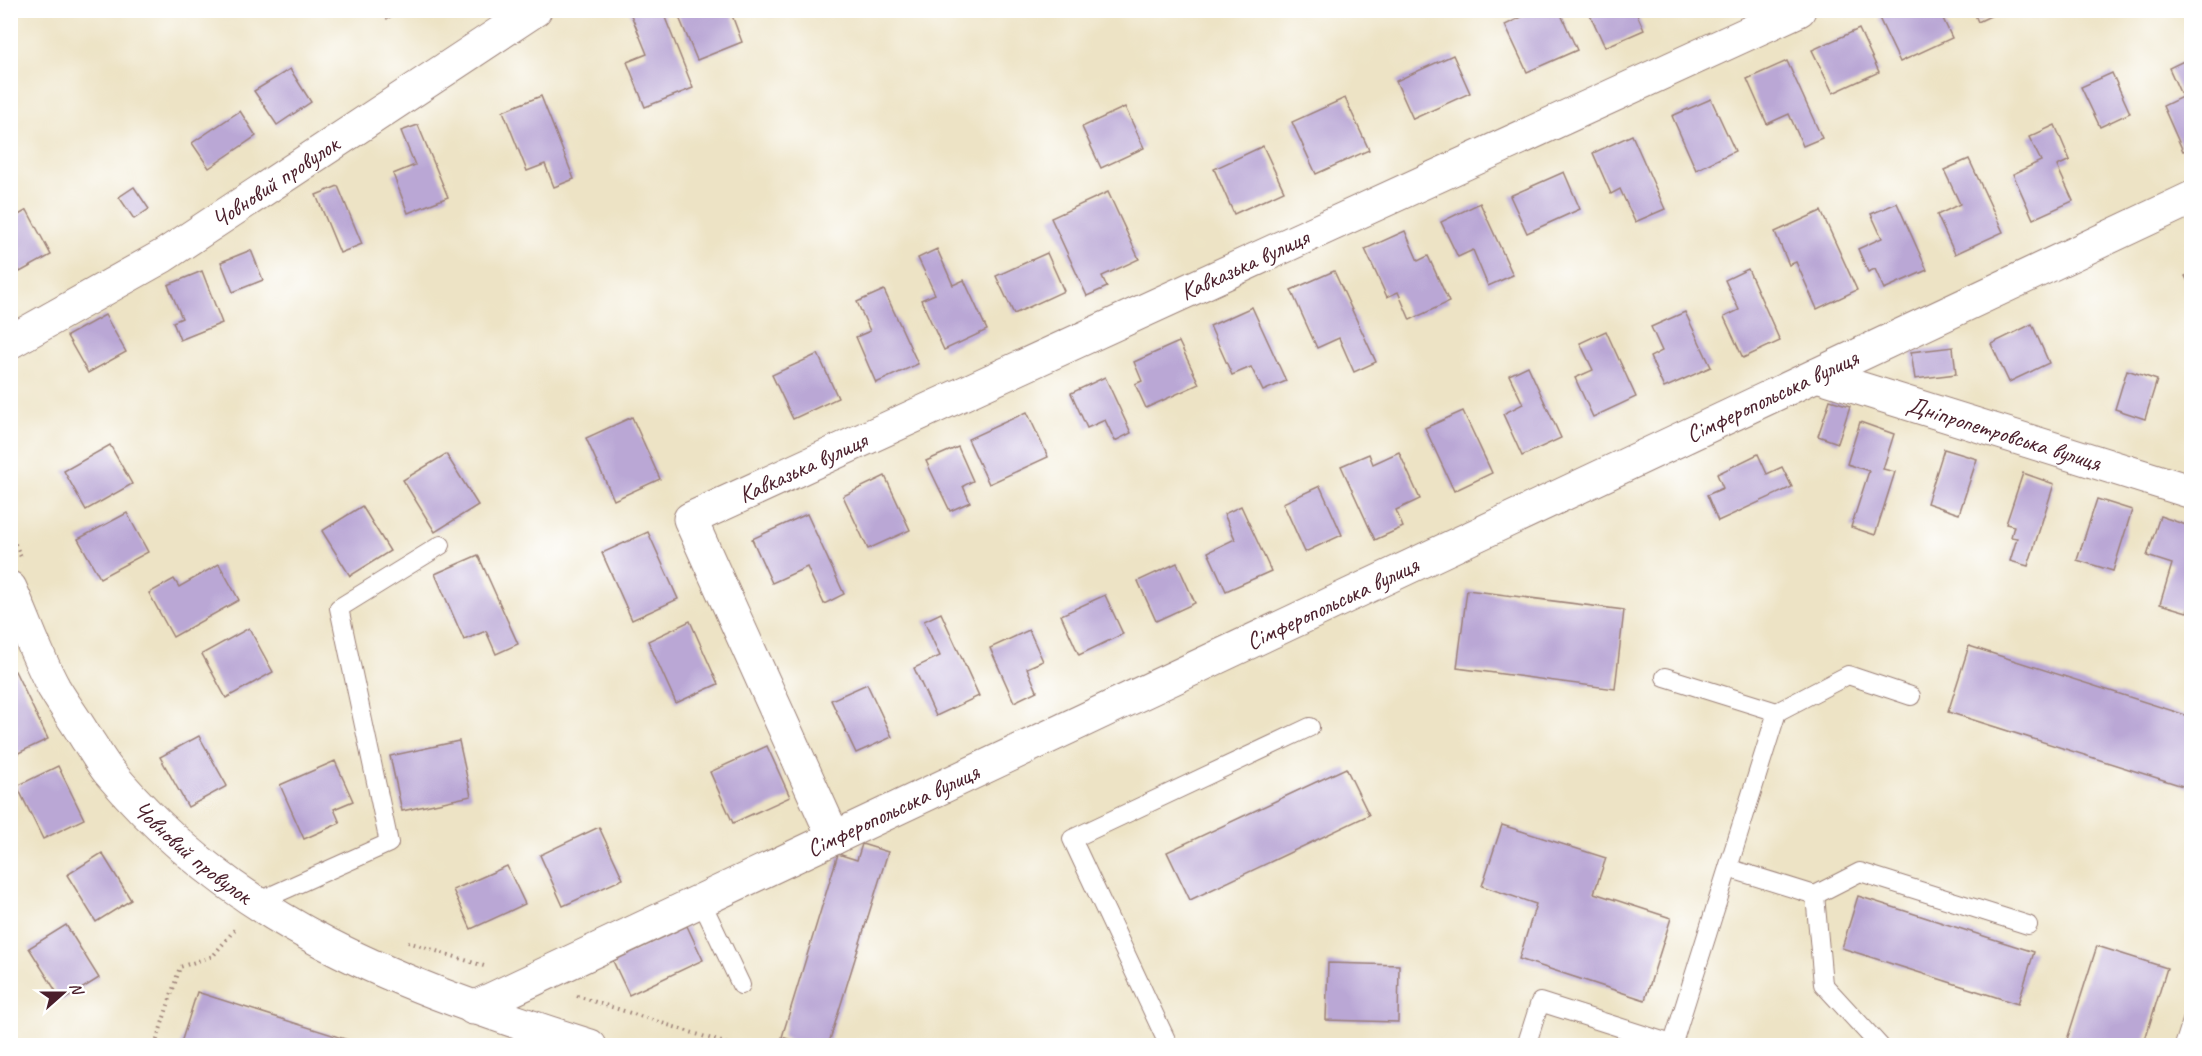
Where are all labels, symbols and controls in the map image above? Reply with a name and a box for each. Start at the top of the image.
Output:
street label: Човновий провулок [206,128,346,235]
street label: Кавказька вулиця [1175,221,1315,307]
street label: Сімферопольська вулиця [1681,342,1864,449]
street label: Дніпропетровська вулиця [1904,389,2106,478]
street label: Кавказька вулиця [734,424,873,510]
street label: Сімферопольська вулиця [1241,549,1425,657]
street label: Сімферопольська вулиця [802,756,985,864]
street label: Човновий провулок [127,794,260,912]
north arrow [33,963,93,1023]
text: N [65,980,88,999]

